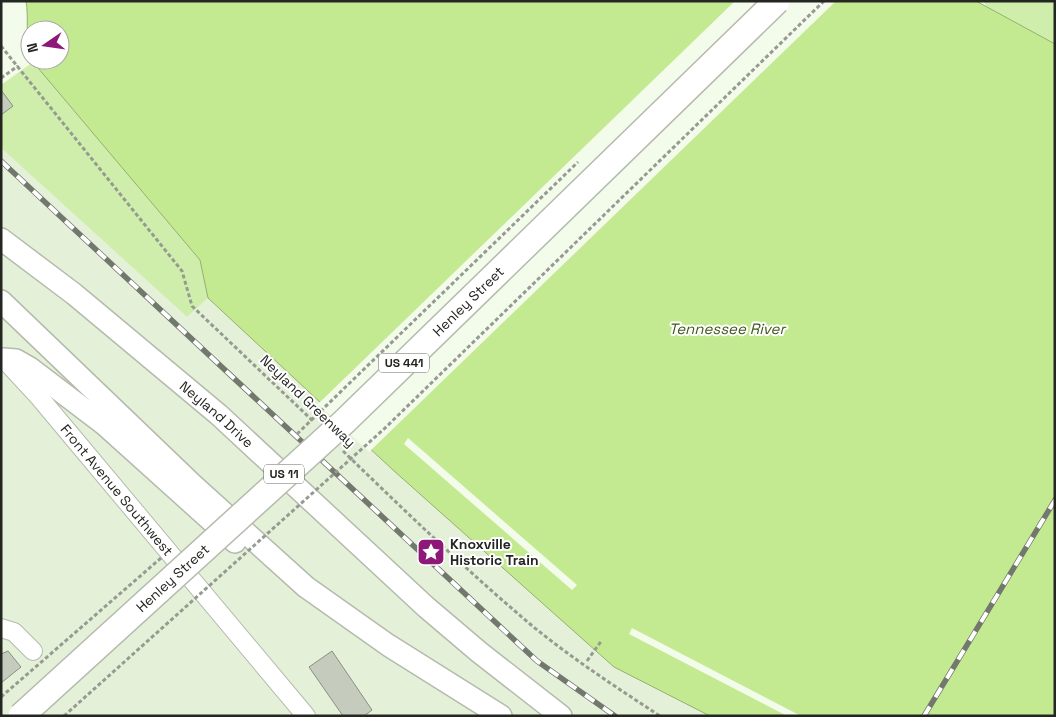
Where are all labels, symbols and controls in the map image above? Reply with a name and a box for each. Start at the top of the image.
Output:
north arrow [20,20,70,70]
text: N [23,41,42,55]
street label: Henley Street [429,262,508,340]
water label: Tennessee River [669,319,787,338]
street label: Neyland Greenway [257,351,359,451]
road number: US 441 [379,353,429,372]
street label: Neyland Drive [176,377,257,452]
street label: Front Avenue Southwest [57,420,177,560]
road number: US 11 [264,464,304,484]
place label: Knoxville Historic Train [450,535,539,569]
place icon: Knoxville Historic Train [416,537,446,567]
street label: Henley Street [132,540,213,616]

